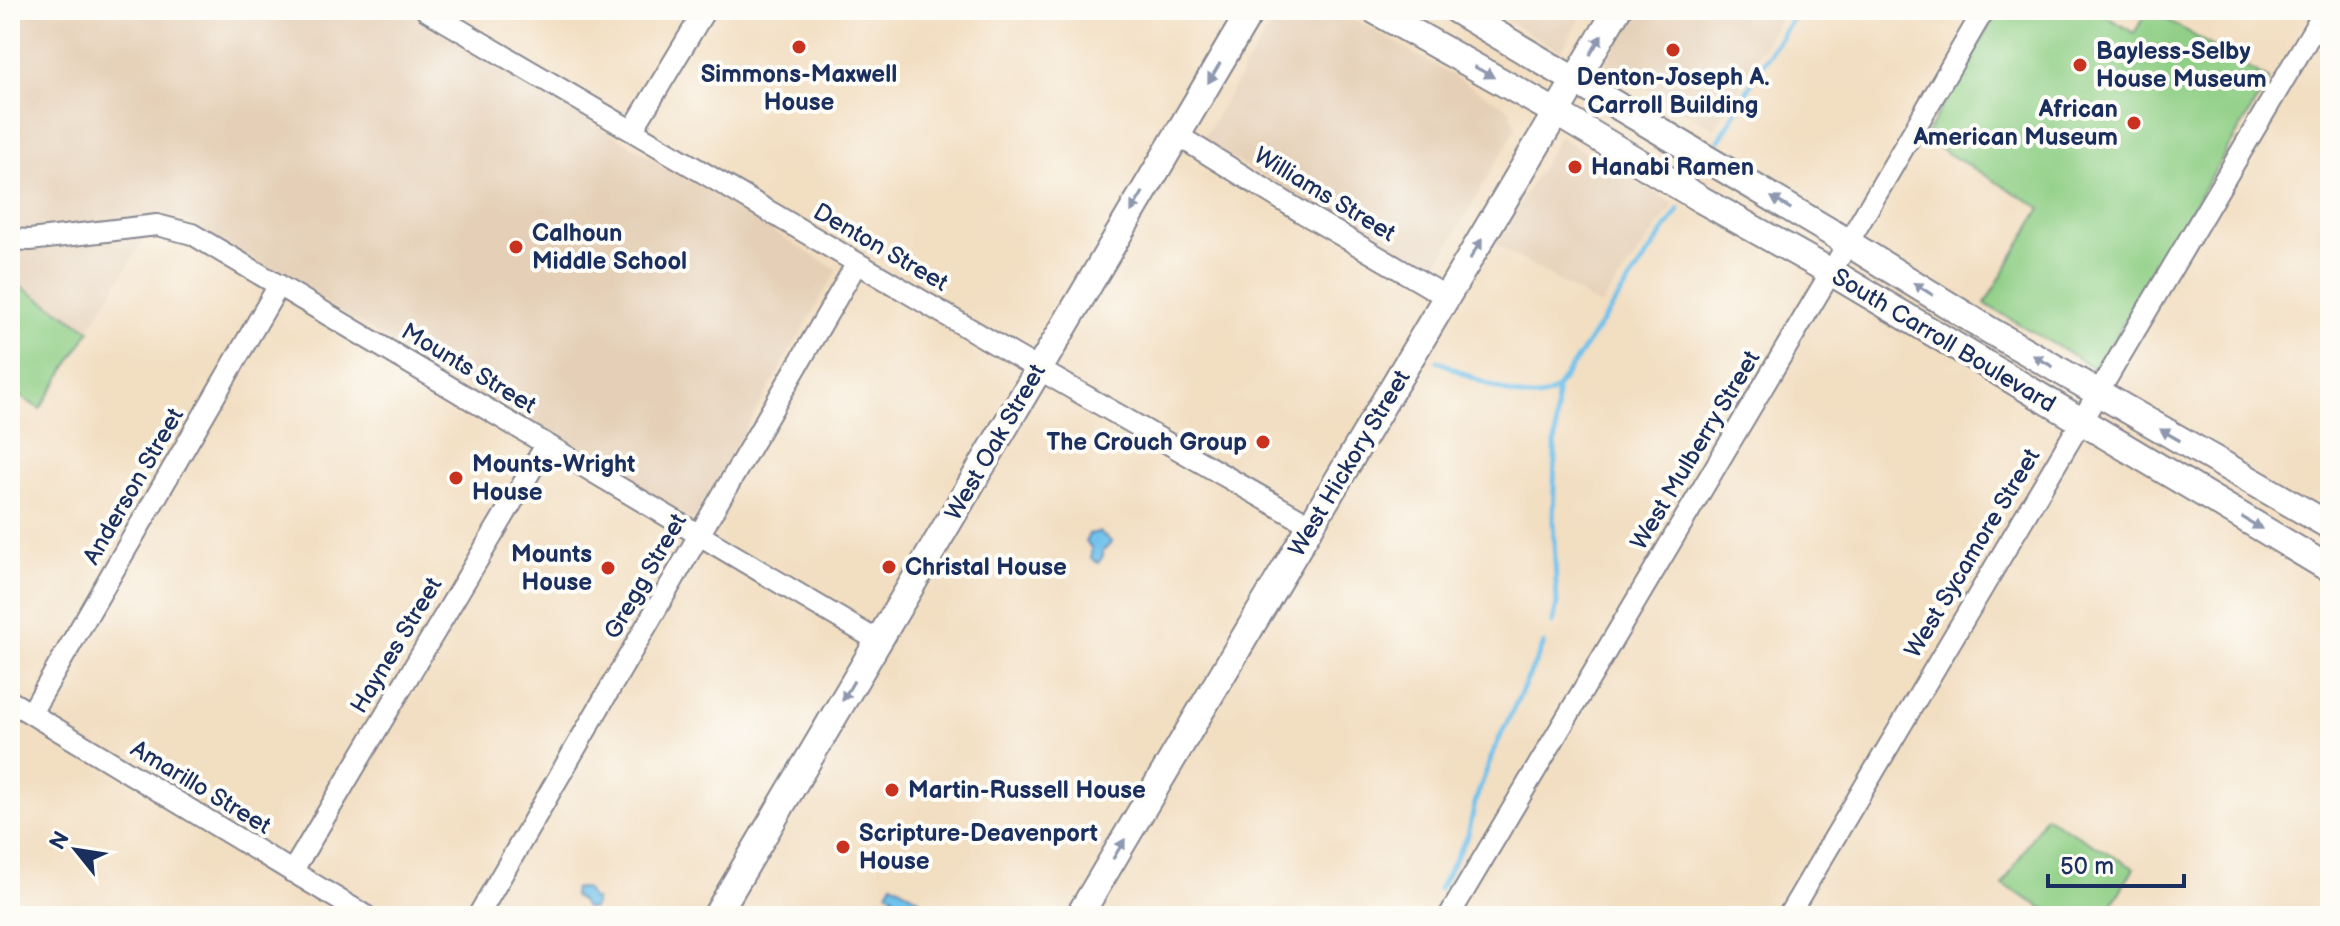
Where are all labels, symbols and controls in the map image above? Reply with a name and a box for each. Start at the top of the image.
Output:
one-way arrow [1589,34,1603,56]
place label: Bayless-Selby House Museum [2096,37,2267,94]
marker: Simmons-Maxwell House [790,38,808,56]
marker: Denton-Joseph A. Carroll Building [1664,41,1682,59]
marker: Bayless-Selby House Museum [2071,56,2089,74]
place label: Simmons-Maxwell House [701,60,897,117]
one-way arrow [1206,62,1221,83]
place label: Denton-Joseph A. Carroll Building [1576,63,1770,120]
one-way arrow [1473,65,1495,79]
place label: African American Museum [1913,95,2118,152]
marker: African American Museum [2125,114,2143,132]
street label: Williams Street [1249,141,1401,248]
place label: Hanabi Ramen [1591,153,1754,182]
marker: Hanabi Ramen [1566,158,1584,176]
one-way arrow [1130,191,1144,213]
one-way arrow [1770,196,1792,210]
street label: Denton Street [808,197,954,298]
place label: Calhoun Middle School [532,219,687,276]
marker: Calhoun Middle School [507,238,525,256]
one-way arrow [1469,238,1483,260]
street label: South Carroll Boulevard [1827,262,2061,419]
one-way arrow [1912,282,1934,296]
street label: Mounts Street [396,317,542,420]
street label: West Mulberry Street [1624,345,1767,555]
one-way arrow [2032,354,2054,368]
street label: West Oak Street [939,358,1052,526]
street label: West Hickory Street [1282,364,1417,562]
street label: Anderson Street [77,402,190,570]
place label: The Crouch Group [1047,428,1247,457]
one-way arrow [2159,428,2181,442]
marker: The Crouch Group [1254,433,1272,451]
street label: West Sycamore Street [1898,443,2047,663]
place label: Mounts-Wright House [472,450,635,507]
marker: Mounts-Wright House [447,469,465,487]
street label: Gregg Street [598,508,693,644]
one-way arrow [2241,516,2263,530]
place label: Mounts House [511,540,592,597]
place label: Christal House [905,553,1067,582]
marker: Christal House [880,558,898,576]
marker: Mounts House [599,559,617,577]
street label: Haynes Street [344,571,449,719]
one-way arrow [841,680,855,702]
street label: Amarillo Street [125,734,277,841]
place label: Martin-Russell House [908,776,1146,805]
marker: Martin-Russell House [883,781,901,799]
north arrow [36,810,116,890]
place label: Scripture-Deavenport House [859,819,1098,876]
text: N [44,827,76,855]
marker: Scripture-Deavenport House [834,838,852,856]
one-way arrow [1112,838,1126,860]
scale bar [2048,838,2184,888]
text: 50 m [2060,852,2114,881]

